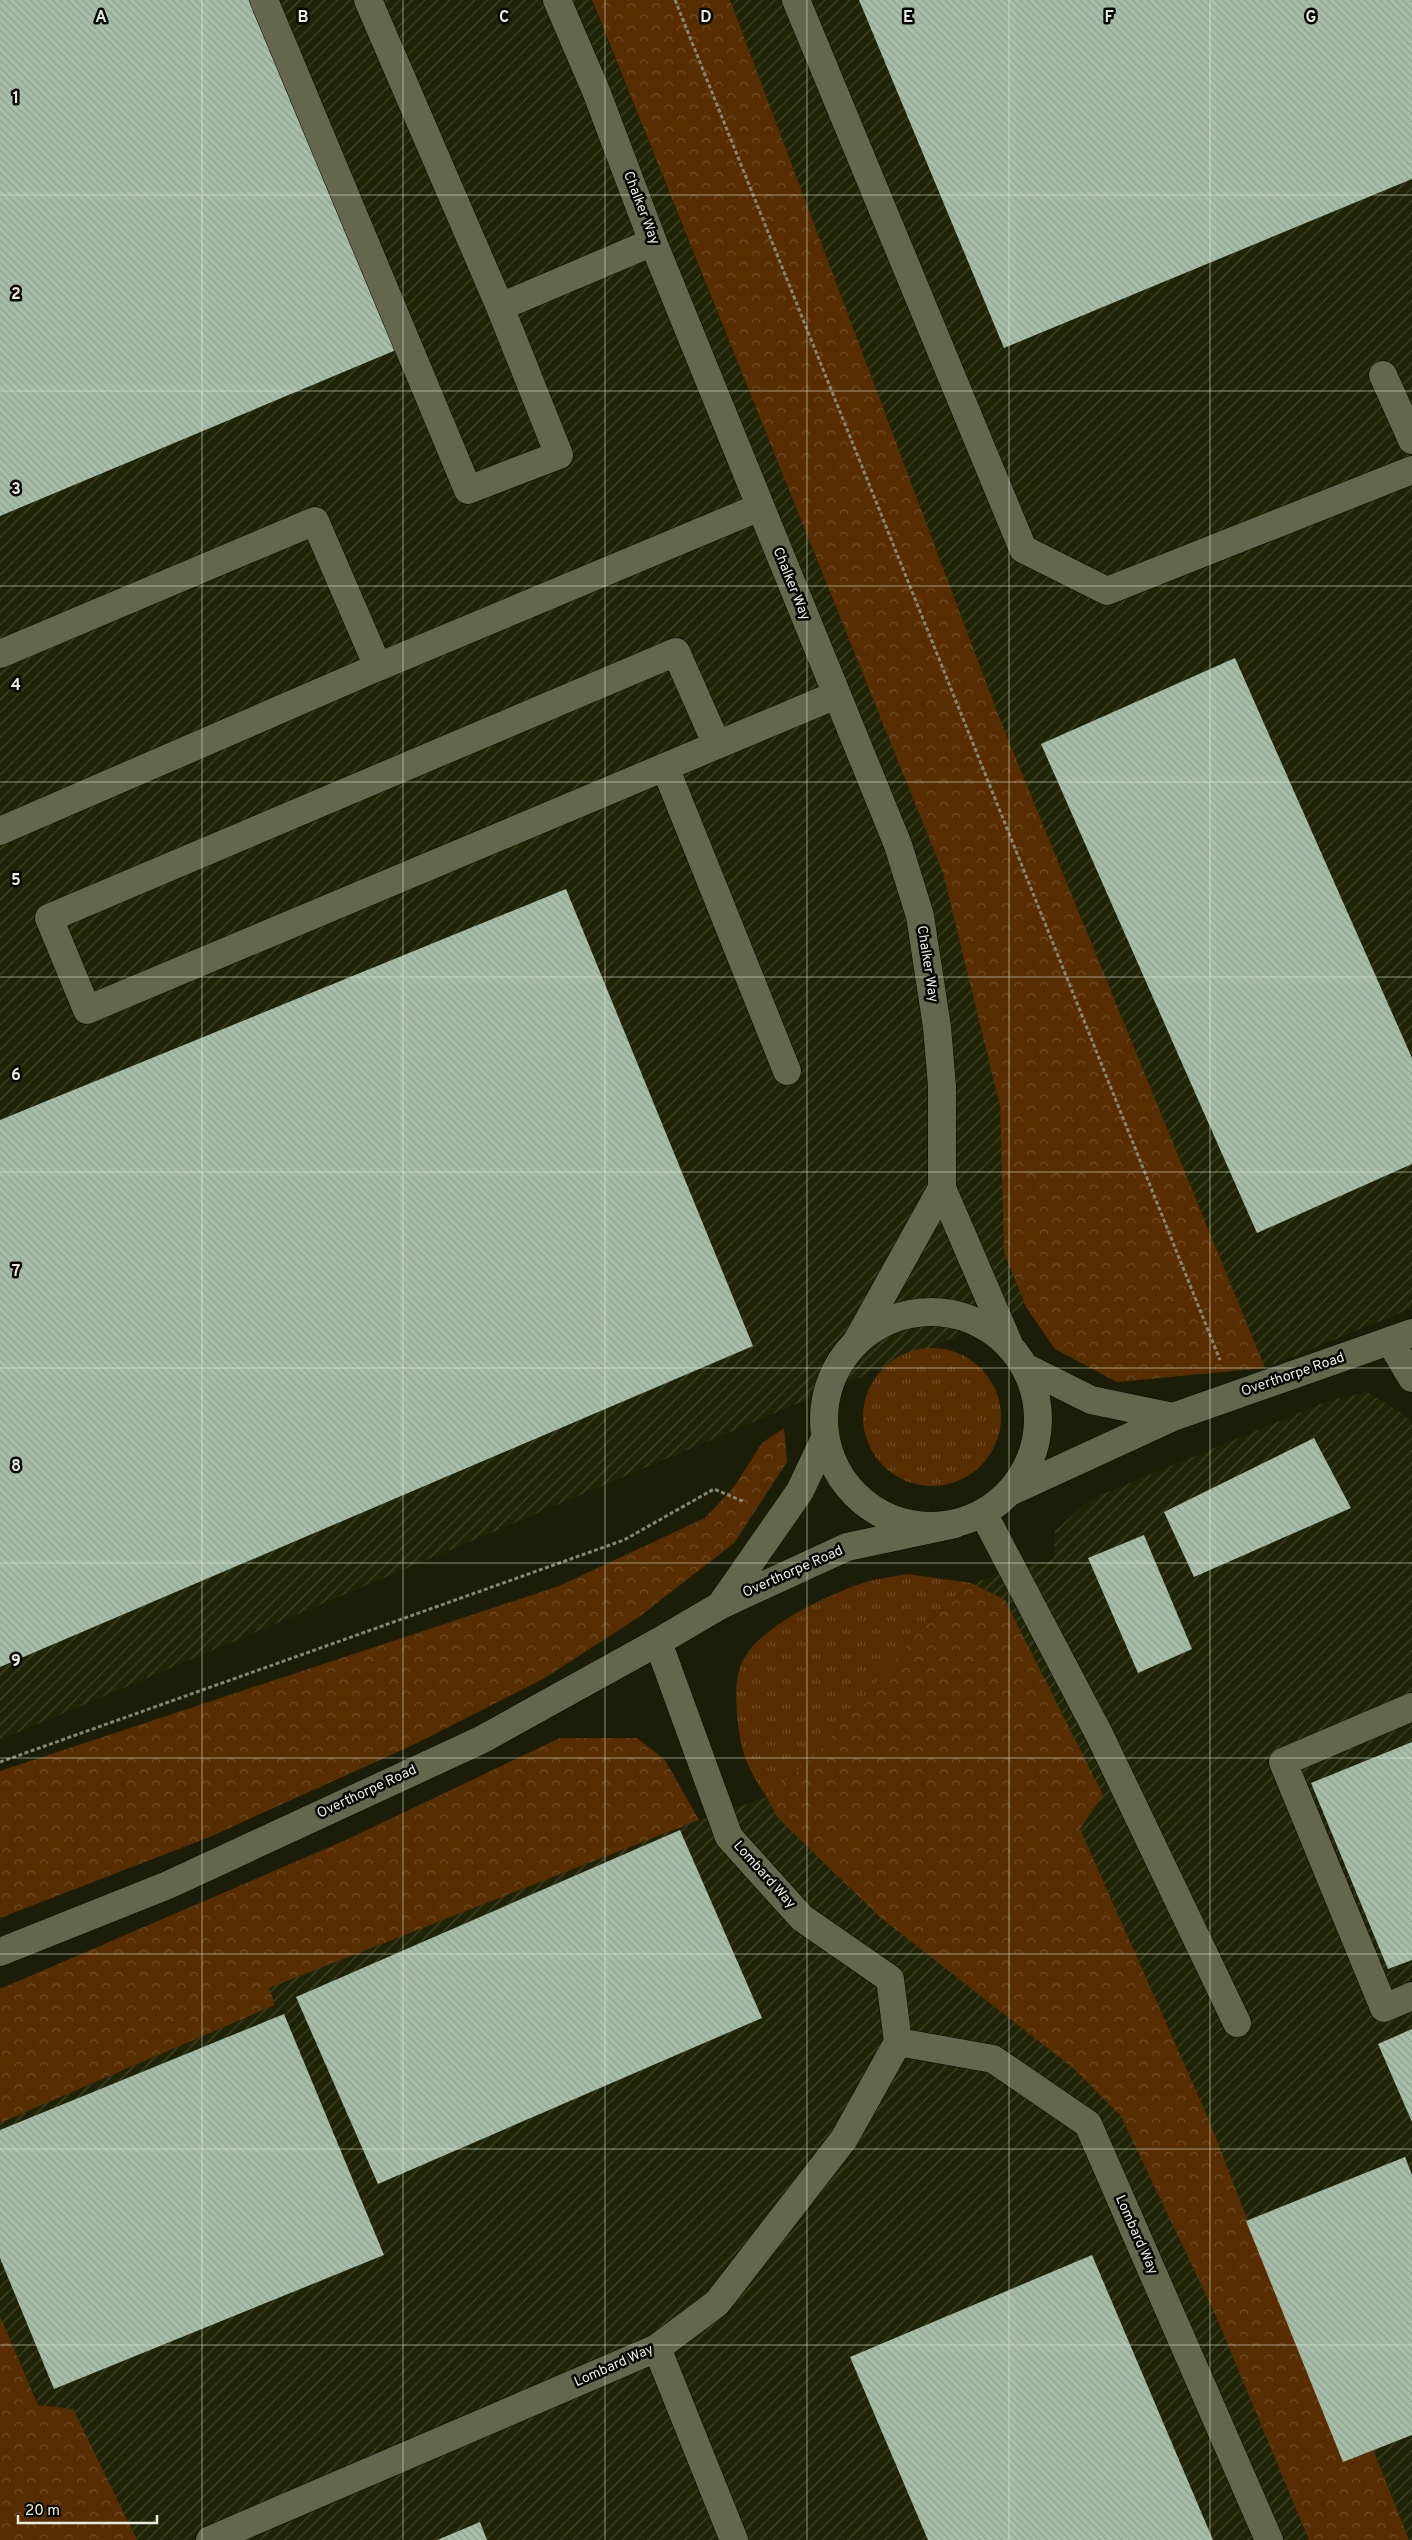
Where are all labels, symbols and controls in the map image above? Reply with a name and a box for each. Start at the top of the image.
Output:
text: A [95,8,107,28]
text: B [297,8,309,28]
text: C [499,8,509,28]
text: D [700,8,712,28]
text: E [903,8,913,28]
text: F [1104,8,1114,28]
text: G [1306,8,1316,28]
text: 1 [13,89,19,109]
street label: Chalker Way [619,169,663,247]
text: 2 [11,285,21,305]
text: 3 [11,480,21,500]
street label: Chalker Way [769,545,813,623]
text: 4 [11,676,21,696]
text: 5 [11,871,21,891]
street label: Chalker Way [913,924,941,1004]
text: 6 [11,1066,21,1086]
text: 7 [12,1262,20,1282]
street label: Overthorpe Road [1239,1349,1347,1401]
text: 8 [11,1457,21,1477]
street label: Overthorpe Road [740,1542,846,1602]
text: 9 [11,1652,21,1672]
street label: Overthorpe Road [314,1761,420,1823]
street label: Lombard Way [729,1838,799,1912]
street label: Lombard Way [1111,2193,1161,2277]
street label: Lombard Way [572,2341,656,2391]
scale bar [18,2492,156,2524]
text: 20 m [25,2502,60,2521]

